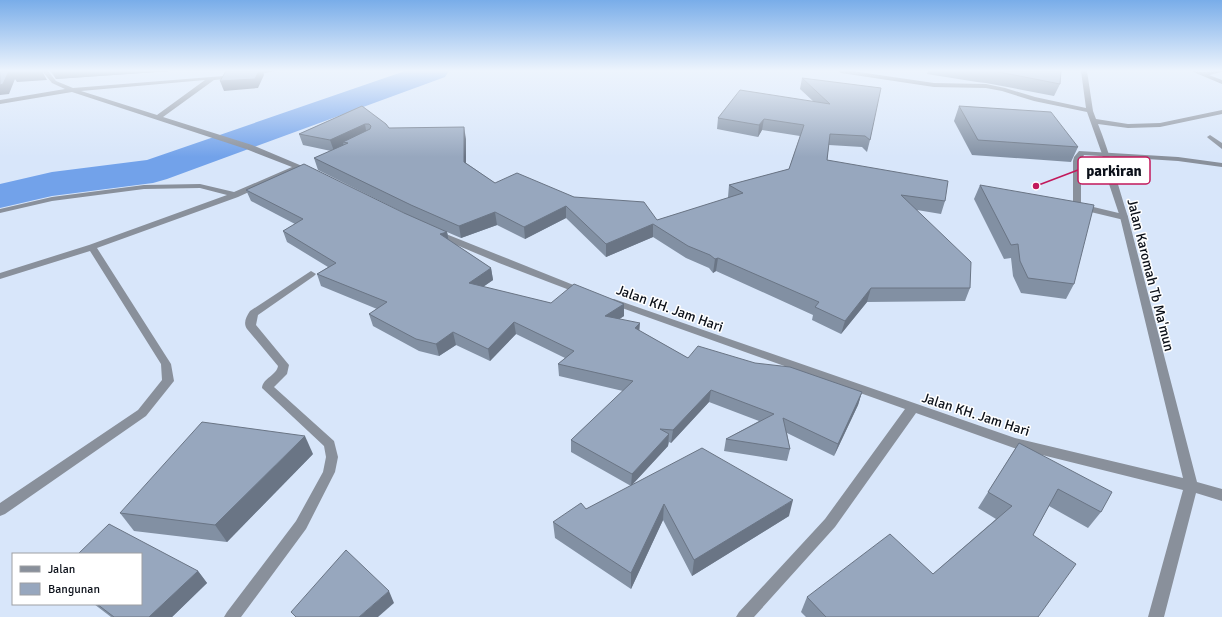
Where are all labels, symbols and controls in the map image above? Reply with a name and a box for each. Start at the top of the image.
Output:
callout: parkiran [1078,157,1150,184]
text: parkiran [1086,162,1142,180]
street label: Jalan Karomah Tb Ma'mun [1123,197,1178,353]
street label: Jalan KH. Jam Hari [614,281,726,336]
street label: Jalan KH. Jam Hari [920,389,1032,440]
legend [12,553,142,605]
text: Jalan [48,562,75,577]
text: Bangunan [48,582,100,597]

